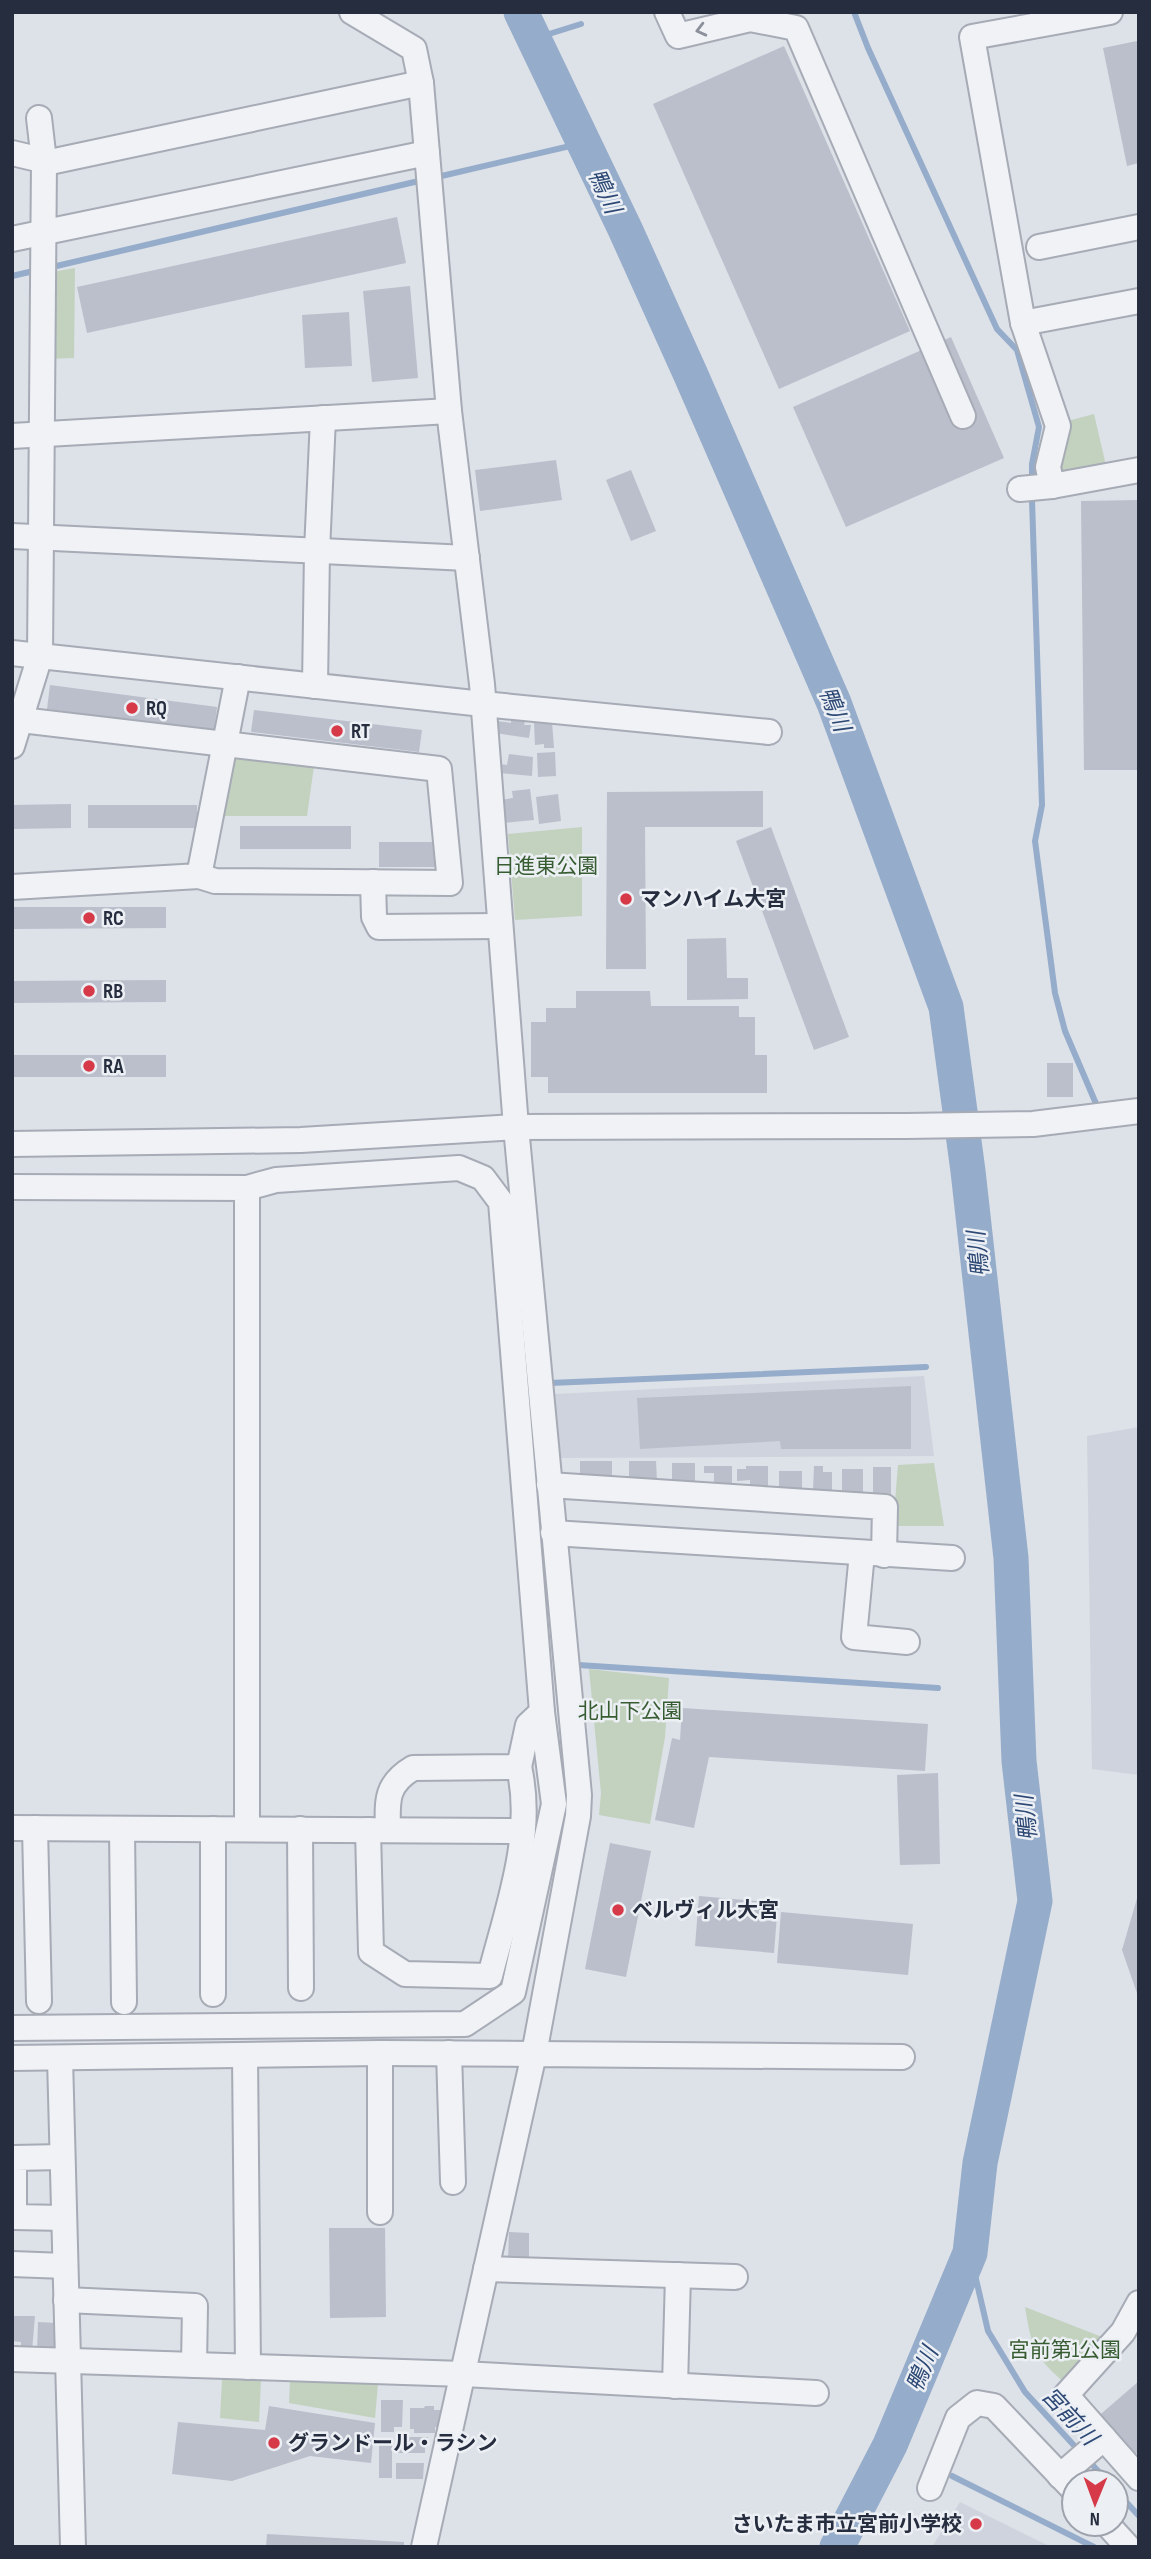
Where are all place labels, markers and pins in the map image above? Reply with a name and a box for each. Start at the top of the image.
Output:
place label: RQ [146,696,167,721]
marker: RQ [124,700,140,716]
place label: RT [351,719,370,744]
marker: RT [329,723,345,739]
place label: マンハイム大宮 [640,887,786,912]
marker: マンハイム大宮 [618,891,634,907]
place label: RC [103,906,124,931]
marker: RC [81,910,97,926]
place label: RB [103,979,123,1004]
marker: RB [81,983,97,999]
place label: RA [103,1054,124,1079]
marker: RA [81,1058,97,1074]
place label: ベルヴィル大宮 [632,1898,779,1923]
marker: ベルヴィル大宮 [610,1902,626,1918]
place label: グランドール・ラシン [288,2431,498,2456]
marker: グランドール・ラシン [266,2435,282,2451]
place label: さいたま市立宮前小学校 [732,2512,962,2537]
marker: さいたま市立宮前小学校 [968,2516,984,2532]

